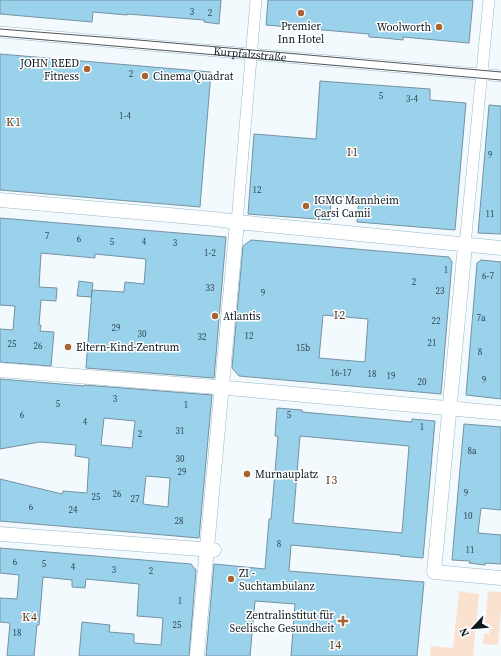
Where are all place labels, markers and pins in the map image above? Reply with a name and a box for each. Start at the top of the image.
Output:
marker: Premier Inn Hotel [296,8,306,18]
place label: Premier Inn Hotel [278,19,324,47]
place label: Woolworth [377,20,431,35]
marker: Woolworth [434,22,444,32]
place label: JOHN REED Fitness [19,56,79,84]
marker: JOHN REED Fitness [82,64,92,74]
place label: Cinema Quadrat [153,69,234,84]
marker: Cinema Quadrat [140,71,150,81]
place label: IGMG Mannheim Çarsi Camii [314,193,399,221]
marker: IGMG Mannheim Çarsi Camii [301,201,311,211]
place label: Atlantis [223,309,261,324]
marker: Atlantis [210,311,220,321]
place label: Eltern-Kind-Zentrum [76,340,180,355]
marker: Eltern-Kind-Zentrum [63,342,73,352]
place label: Murnauplatz [255,467,318,482]
marker: Murnauplatz [242,469,252,479]
place label: ZI - Suchtambulanz [239,566,315,594]
marker: ZI - Suchtambulanz [226,574,236,584]
place label: Zentralinstitut für Seelische Gesundheit [230,608,334,636]
marker: Zentralinstitut für Seelische Gesundheit [337,615,349,627]

